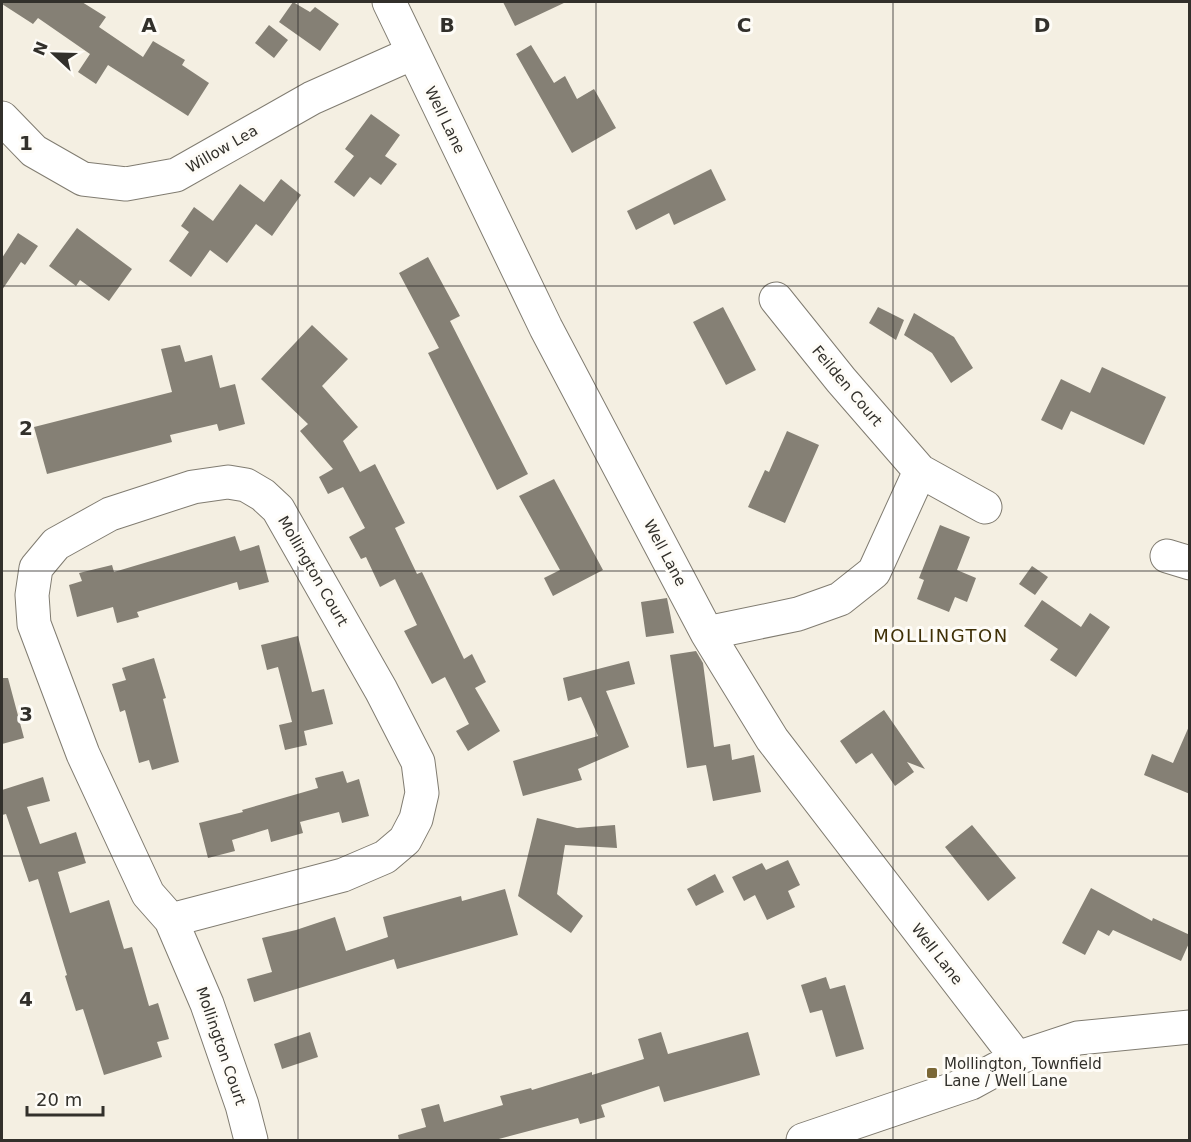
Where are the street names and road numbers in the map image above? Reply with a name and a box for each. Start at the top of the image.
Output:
street label: Well Lane [421,83,469,157]
street label: Willow Lea [183,121,261,177]
street label: Feilden Court [808,342,886,430]
street label: Mollington Court [274,513,352,629]
street label: Well Lane [640,517,690,589]
street label: Well Lane [908,920,966,988]
street label: Mollington Court [192,984,250,1108]

